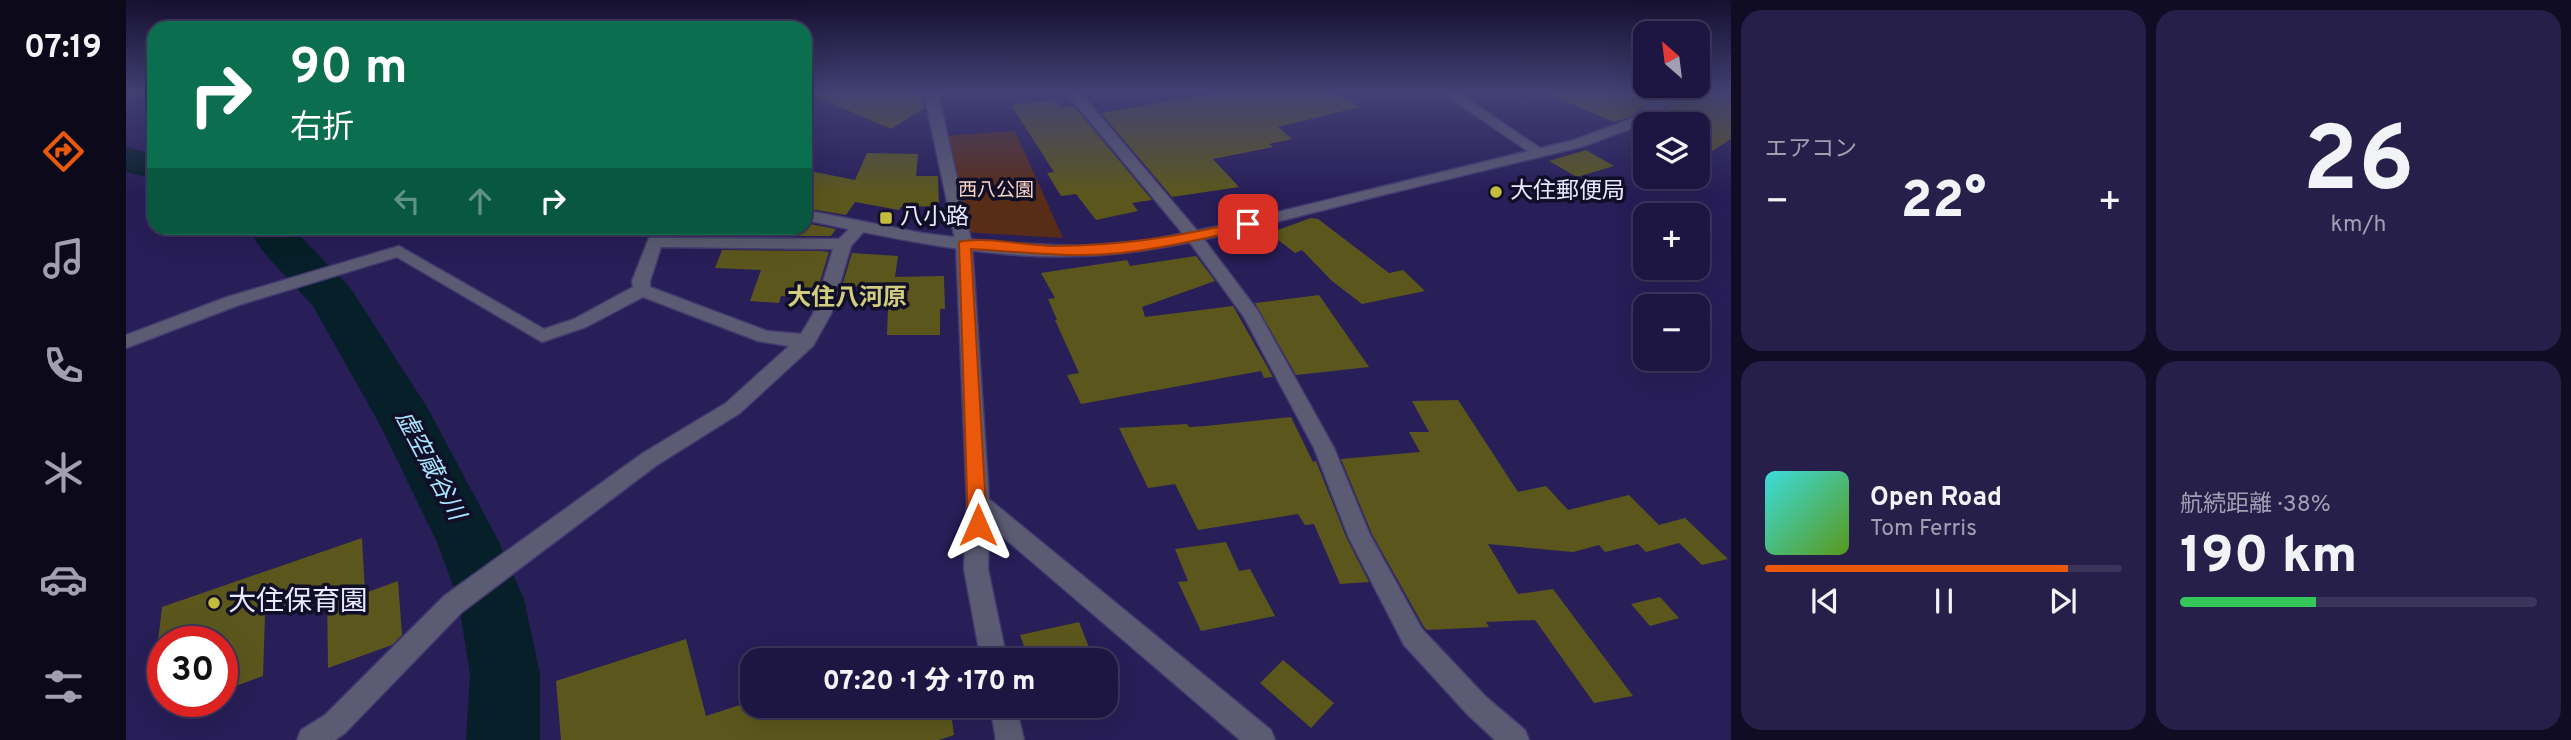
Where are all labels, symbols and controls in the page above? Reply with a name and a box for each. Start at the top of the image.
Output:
north arrow [1633,21,1710,98]
map controls [1633,21,1710,371]
text: 07:19 [24,29,102,69]
text: 90 m [290,39,408,101]
icon: right [175,49,266,140]
text: 26 [2303,108,2414,223]
text: 右折 [290,109,354,149]
button: layers [1633,112,1710,189]
icon: directions [39,127,88,176]
text: エアコン [1765,136,1857,165]
text: 22° [1901,170,1986,236]
place label: 大住郵便局 [1510,178,1625,207]
park label: 西八公園 [958,179,1034,203]
text: − [1765,179,1790,228]
text: + [2097,179,2122,228]
icon: left [388,182,426,220]
icon: ahead [461,182,499,220]
icon: right [534,182,572,220]
marker: 大住郵便局 [1488,184,1504,200]
pin [1218,194,1278,254]
button: + [1633,203,1710,280]
place label: 八小路 [900,204,969,233]
icon: arrive [1229,205,1267,243]
marker: 八小路 [878,210,894,226]
text: km/h [2331,211,2386,240]
icon: music [39,234,88,283]
district label: 大住八河原 [787,284,907,314]
button: − [1633,294,1710,371]
icon: phone [39,341,88,390]
water label: 虚空蔵谷川 [388,406,472,529]
icon: climate [39,448,88,497]
text: Open Road [1870,482,2002,515]
position arrow [941,488,1015,562]
text: 航続距離 · 38% [2180,491,2331,520]
text: Tom Ferris [1870,515,1977,544]
text: 190 km [2180,525,2357,591]
icon: car [39,555,88,604]
icon: previous [1806,582,1844,620]
icon: pause [1925,582,1963,620]
icon: next [2044,582,2082,620]
place label: 大住保育園 [228,585,368,621]
marker: 大住保育園 [206,595,222,611]
speed limit sign: 30 [147,626,238,717]
icon: filters [39,662,88,711]
text: 07:20 · 1 分 · 170 m [823,666,1035,699]

